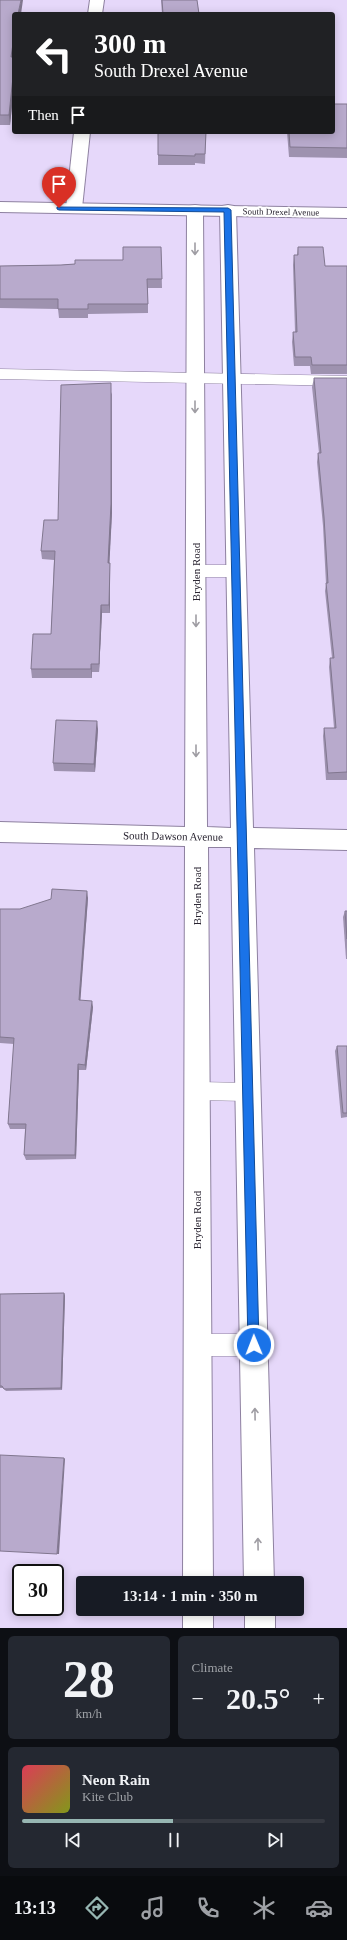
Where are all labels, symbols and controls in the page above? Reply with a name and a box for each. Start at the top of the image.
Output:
icon: left [28,28,80,80]
text: 300 m [94,28,166,59]
text: South Drexel Avenue [94,61,248,81]
icon: arrive [67,104,89,126]
text: Then [28,107,59,123]
pin [42,167,76,208]
icon: arrive [48,173,70,195]
street label: South Drexel Avenue [243,206,319,218]
one-way arrow [191,242,199,255]
one-way arrow [191,400,199,413]
street label: Bryden Road [190,542,202,601]
one-way arrow [192,614,200,627]
one-way arrow [192,744,200,757]
street label: South Dawson Avenue [123,829,223,843]
street label: Bryden Road [191,866,203,925]
street label: Bryden Road [191,1190,203,1249]
position arrow [233,1324,275,1366]
one-way arrow [251,1408,259,1421]
one-way arrow [254,1538,262,1551]
speed limit sign: 30 [12,1564,64,1616]
text: 13:14 · 1 min · 350 m [123,1588,258,1604]
text: 28 [63,1651,115,1708]
text: Climate [192,1660,233,1675]
text: 20.5° [226,1682,291,1715]
text: − [192,1686,204,1711]
text: + [313,1686,325,1711]
text: km/h [75,1706,102,1721]
text: Neon Rain [82,1772,150,1788]
text: Kite Club [82,1789,133,1804]
icon: previous [62,1829,84,1851]
icon: pause [163,1829,185,1851]
icon: next [264,1829,286,1851]
icon: directions [83,1894,111,1922]
icon: music [139,1894,167,1922]
icon: phone [194,1894,222,1922]
icon: climate [250,1894,278,1922]
icon: car [305,1894,333,1922]
text: 13:13 [14,1898,56,1918]

